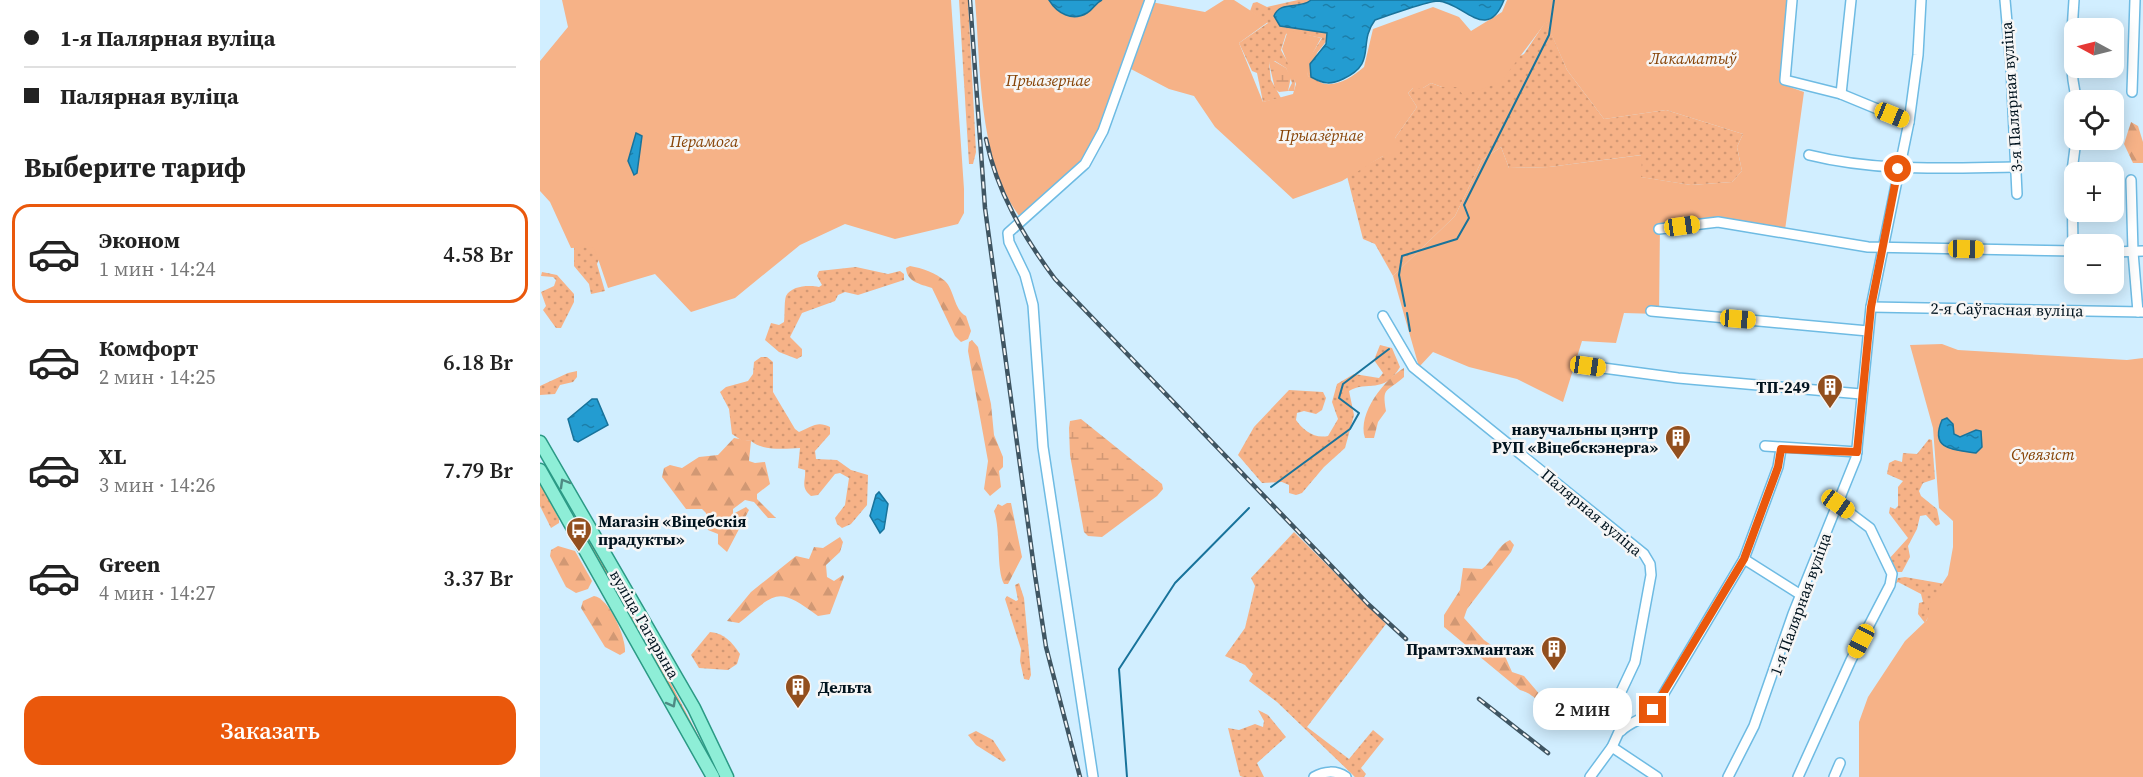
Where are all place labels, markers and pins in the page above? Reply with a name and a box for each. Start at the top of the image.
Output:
building icon: ТП-249 [1815,372,1845,410]
place label: ТП-249 [1756,376,1810,398]
place label: навучальны цэнтр РУП «Віцебскэнерга» [1492,418,1658,458]
building icon: навучальны цэнтр РУП «Віцебскэнерга» [1663,423,1693,461]
place label: Магазін «Віцебскія прадукты» [598,510,746,550]
bus stop icon: Магазін «Віцебскія прадукты» [564,515,594,553]
building icon: Прамтэхмантаж [1539,634,1569,672]
place label: Прамтэхмантаж [1406,638,1535,660]
building icon: Дельта [783,672,813,710]
place label: Дельта [818,676,872,698]

